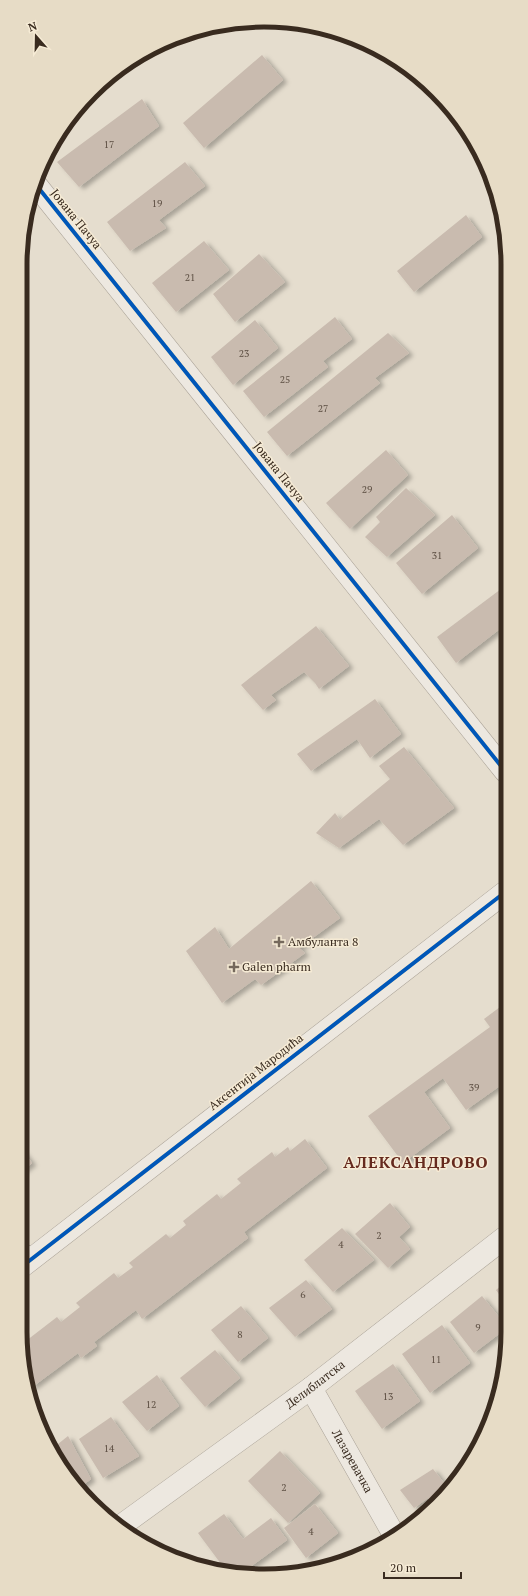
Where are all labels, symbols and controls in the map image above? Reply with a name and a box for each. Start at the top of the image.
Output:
north arrow [16,16,56,56]
text: N [26,18,40,35]
house number: 17 [104,138,114,151]
street label: Јована Пачуа [48,186,105,252]
house number: 19 [152,197,162,210]
house number: 21 [185,271,195,284]
house number: 23 [239,347,249,360]
house number: 25 [280,373,290,386]
house number: 27 [318,402,328,415]
street label: Јована Пачуа [251,439,308,505]
house number: 29 [362,483,372,496]
house number: 31 [432,549,442,562]
place label: Амбуланта 8 [288,934,358,949]
marker: Амбуланта 8 [273,936,285,948]
place label: Galen pharm [242,959,312,974]
marker: Galen pharm [229,962,239,972]
street label: Аксентија Мародића [205,1030,306,1113]
house number: 39 [469,1081,479,1094]
district label: АЛЕКСАНДРОВО [343,1151,489,1173]
house number: 2 [376,1229,382,1242]
house number: 4 [338,1238,344,1251]
house number: 6 [300,1288,306,1301]
house number: 9 [475,1321,481,1334]
house number: 8 [237,1328,243,1341]
house number: 11 [431,1353,441,1366]
street label: Делиблатска [282,1357,348,1411]
house number: 13 [383,1390,393,1403]
house number: 12 [146,1398,156,1411]
street label: Лазаревачка [328,1426,377,1495]
house number: 14 [104,1442,115,1455]
house number: 2 [281,1481,287,1494]
house number: 4 [308,1525,314,1538]
scale bar [384,1554,461,1580]
text: 20 m [390,1560,417,1575]

